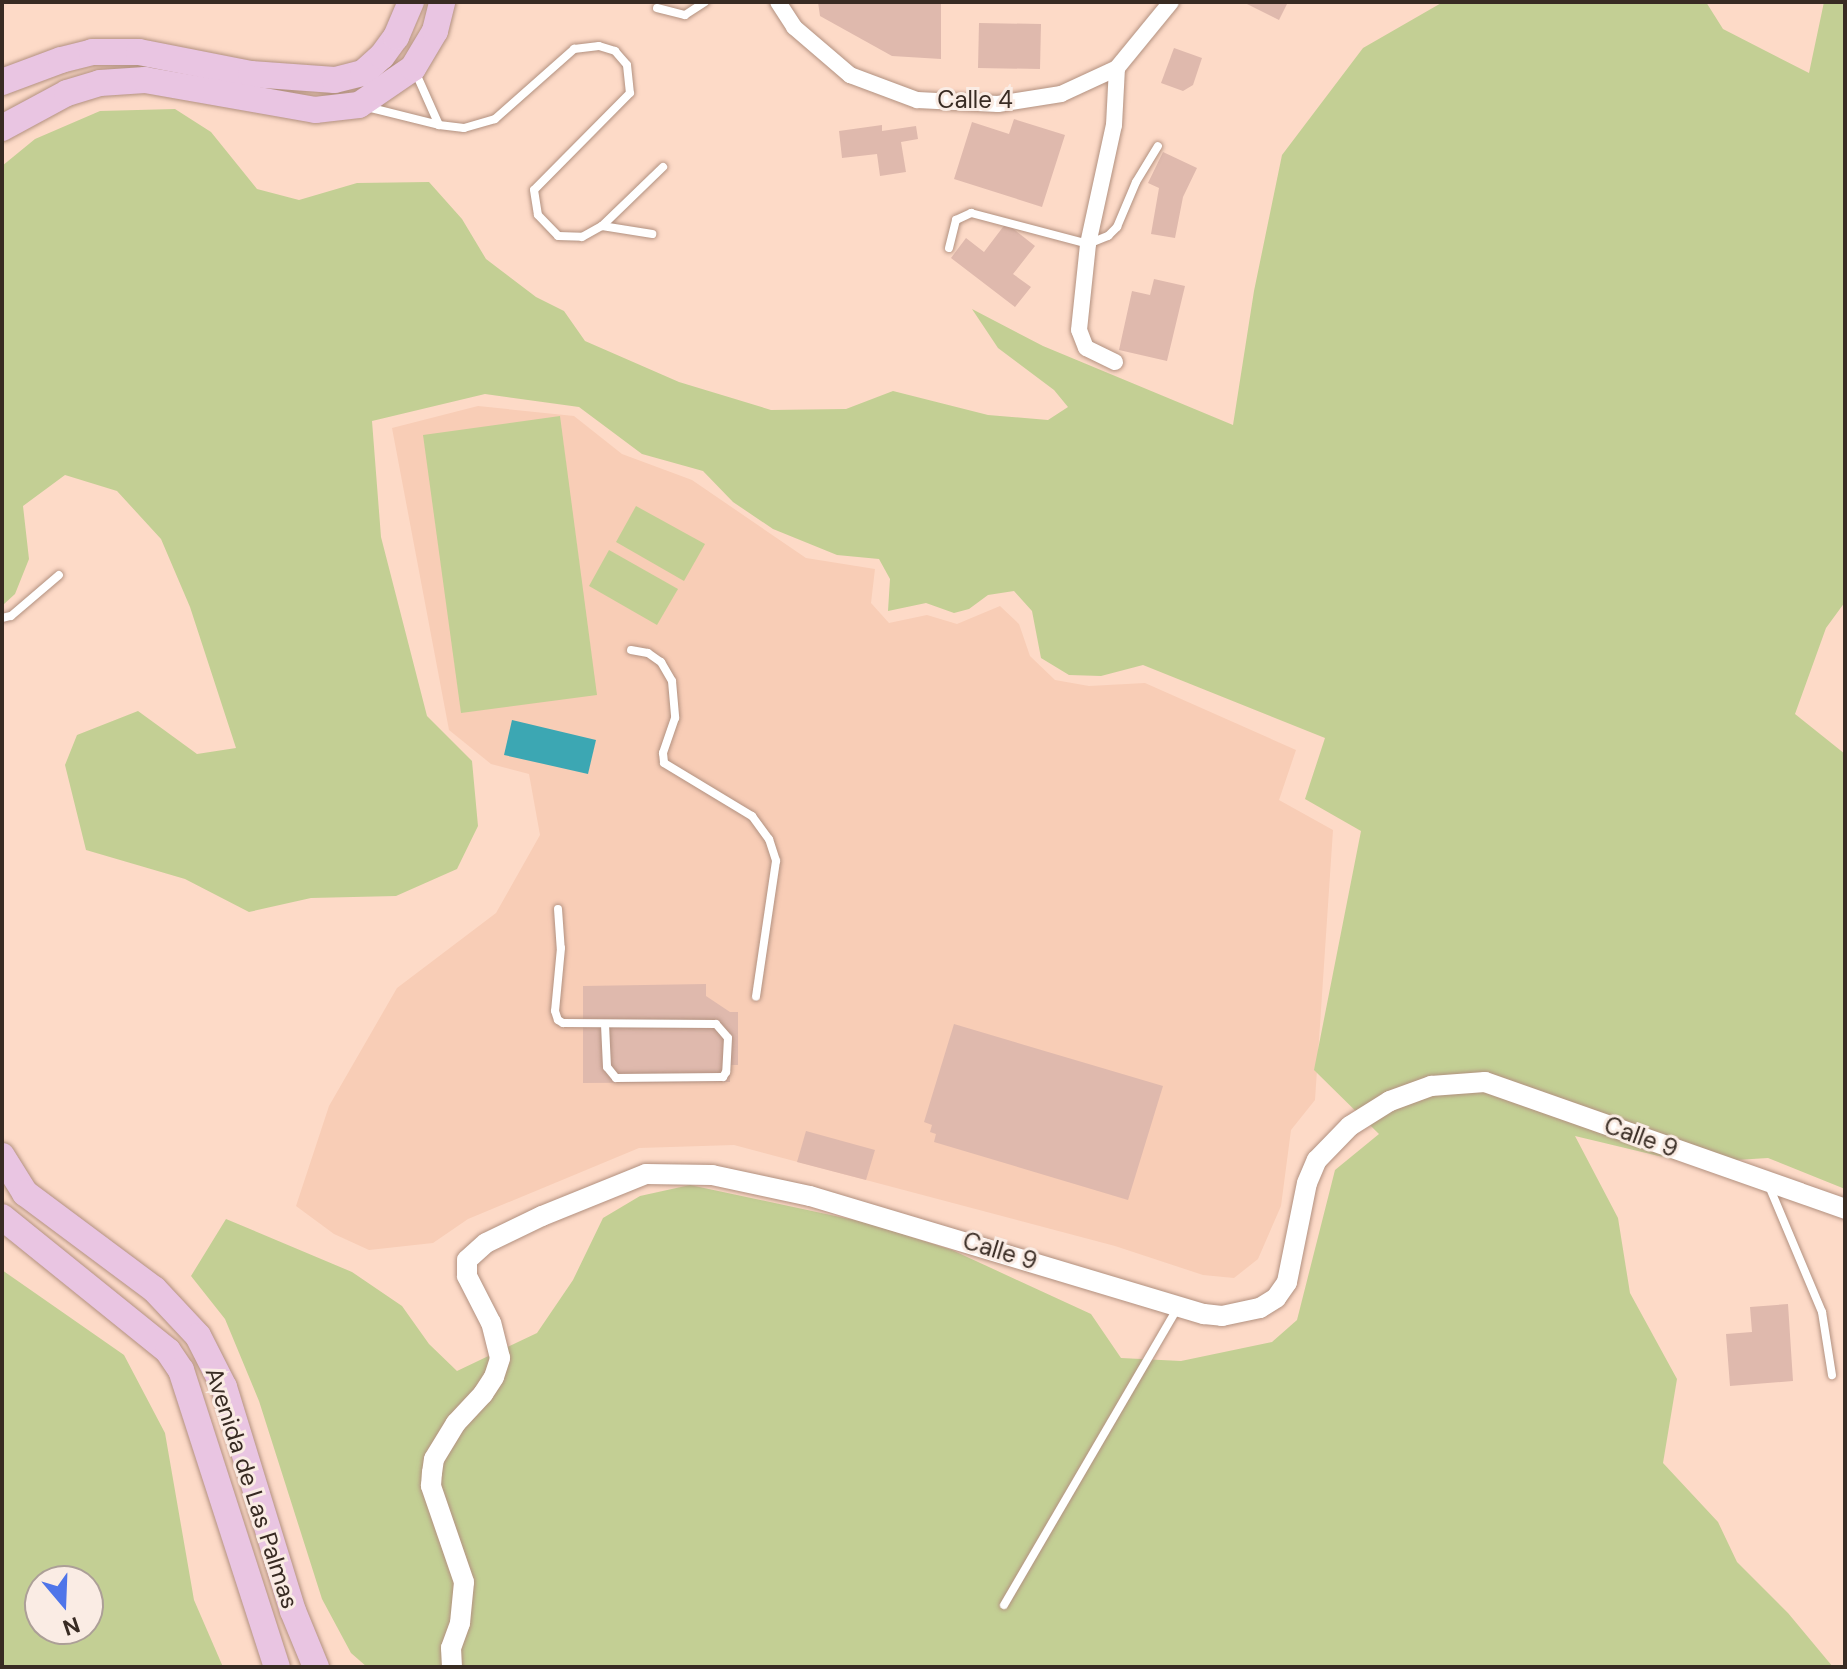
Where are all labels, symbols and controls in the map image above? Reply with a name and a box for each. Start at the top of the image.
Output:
street label: Calle 4 [937,86,1013,114]
street label: Calle 9 [1600,1110,1682,1164]
street label: Calle 9 [959,1226,1041,1276]
street label: Avenida de Las Palmas [199,1364,305,1612]
north arrow [24,1565,104,1645]
text: N [59,1610,84,1643]

